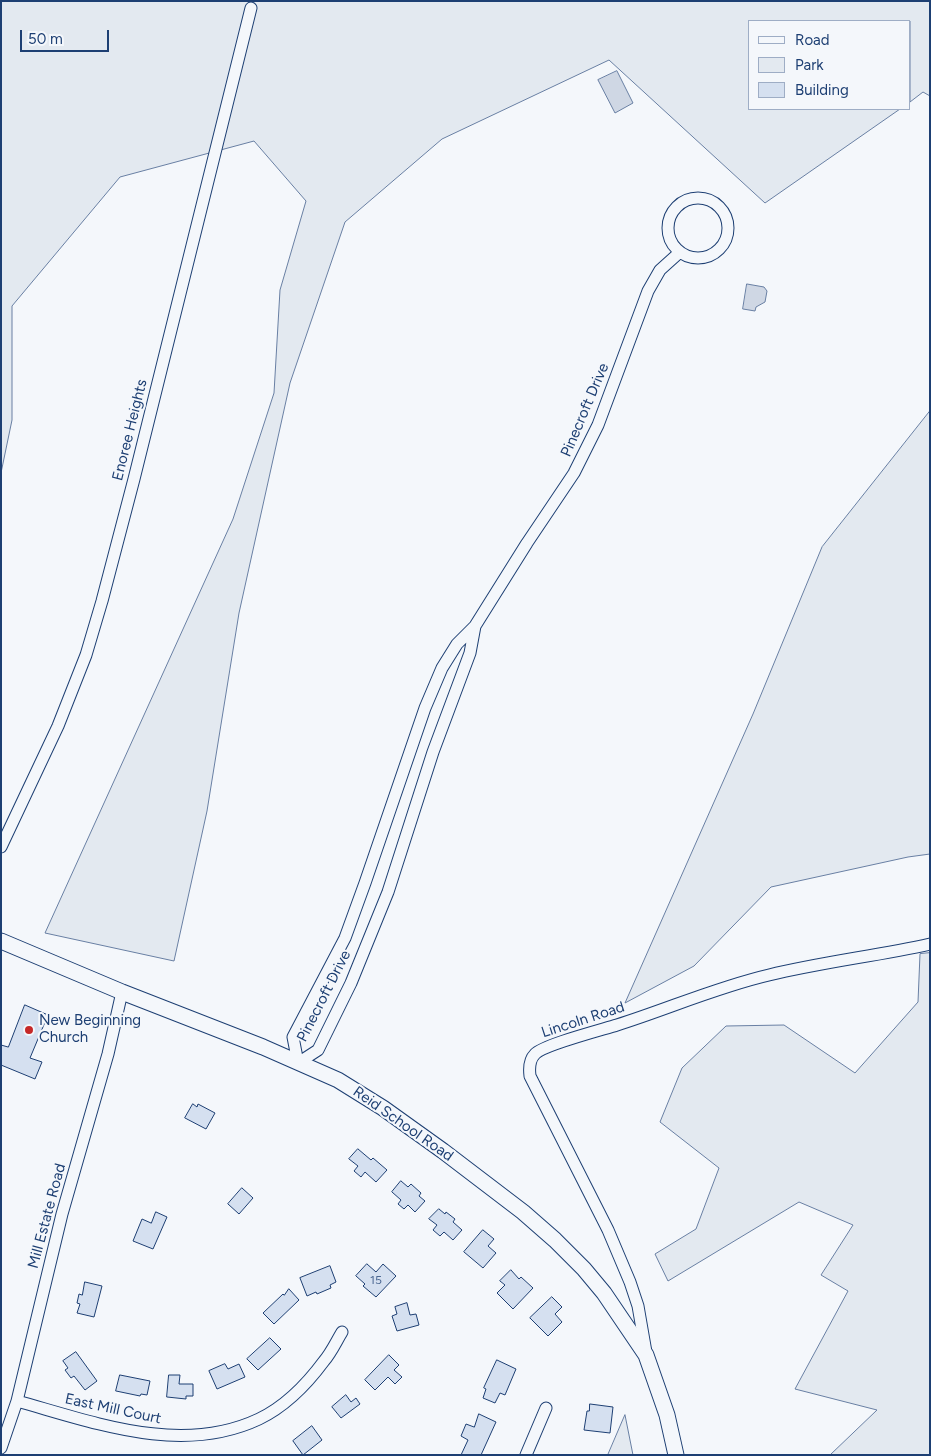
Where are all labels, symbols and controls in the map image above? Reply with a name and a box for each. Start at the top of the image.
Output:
scale bar [22,20,111,52]
legend [748,20,911,110]
text: 50 m [28,30,63,48]
text: Road [795,31,830,49]
text: Park [795,56,824,74]
text: Building [795,81,849,99]
street label: Pinecroft Drive [557,360,613,460]
street label: Enoree Heights [109,377,151,483]
street label: Pinecroft Drive [293,947,355,1045]
street label: Lincoln Road [539,998,627,1042]
place label: New Beginning Church [39,1012,141,1047]
marker: New Beginning Church [23,1024,35,1036]
street label: Reid School Road [349,1083,457,1165]
street label: Mill Estate Road [24,1162,70,1270]
house number: 15 [370,1273,382,1287]
street label: East Mill Court [63,1390,163,1428]

